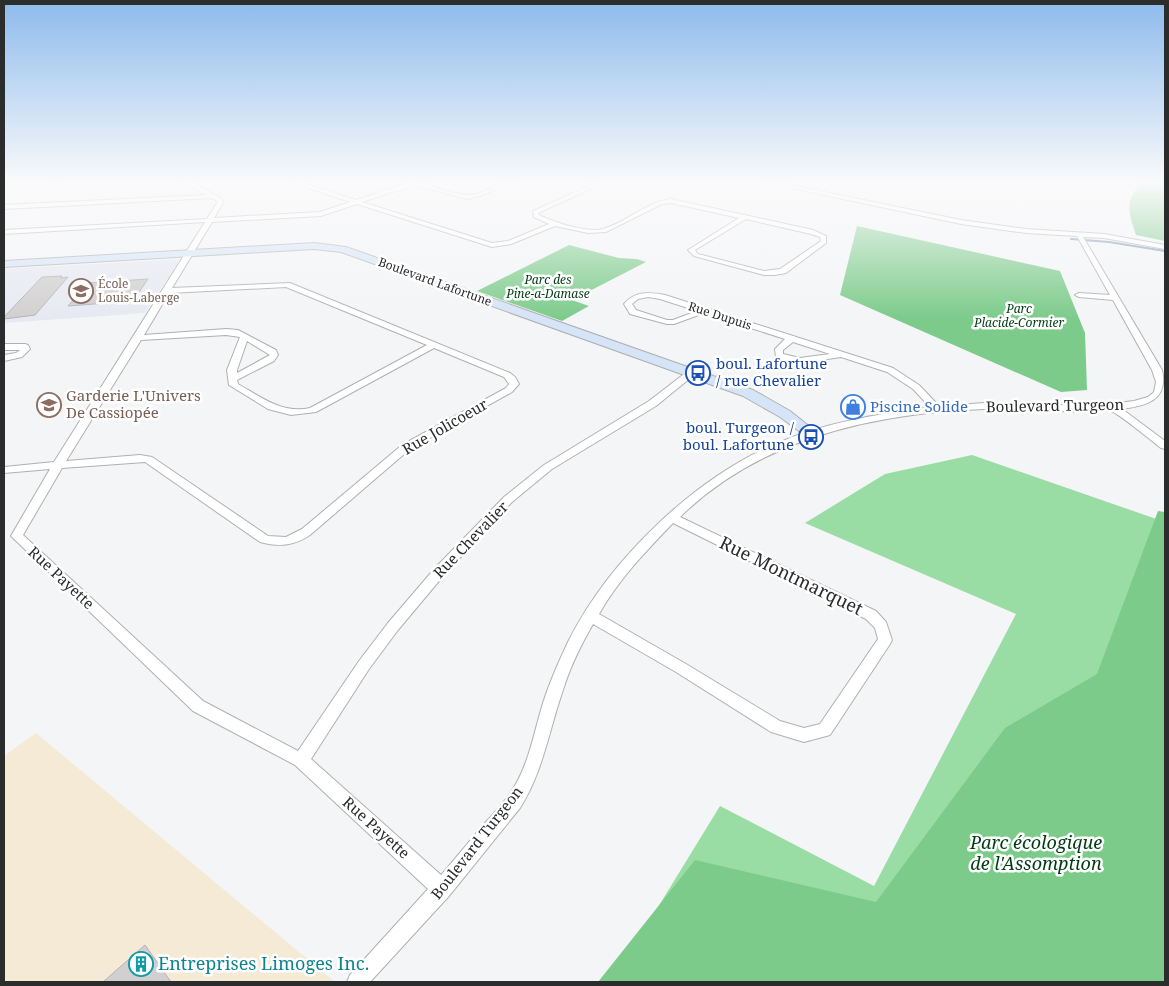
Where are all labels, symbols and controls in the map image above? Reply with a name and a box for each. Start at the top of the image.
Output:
street label: Boulevard Lafortune [376,253,494,310]
park label: Parc des Pine-a-Damase [505,271,590,302]
place label: École Louis-Laberge [98,275,180,306]
school or university icon: École Louis-Laberge [68,278,94,304]
street label: Rue Dupuis [686,297,754,334]
park label: Parc Placide-Cormier [973,300,1064,331]
place label: boul. Lafortune / rue Chevalier [716,353,827,390]
bus stop icon: boul. Lafortune / rue Chevalier [685,360,711,386]
place label: Garderie L'Univers De Cassiopée [66,385,201,422]
school or university icon: Garderie L'Univers De Cassiopée [36,392,62,418]
street label: Rue Jolicoeur [398,394,491,459]
shop icon: Piscine Solide [840,394,866,420]
street label: Boulevard Turgeon [986,394,1125,416]
place label: Piscine Solide [870,396,968,416]
place label: boul. Turgeon / boul. Lafortune [683,417,795,454]
bus stop icon: boul. Turgeon / boul. Lafortune [798,424,824,450]
street label: Rue Chevalier [428,496,512,582]
street label: Rue Montmarquet [716,530,867,620]
street label: Rue Payette [24,541,99,613]
street label: Boulevard Turgeon [426,782,527,903]
street label: Rue Payette [339,792,414,863]
park label: Parc écologique de l'Assomption [969,830,1102,875]
building icon: Entreprises Limoges Inc. [128,951,154,977]
place label: Entreprises Limoges Inc. [158,951,369,975]

